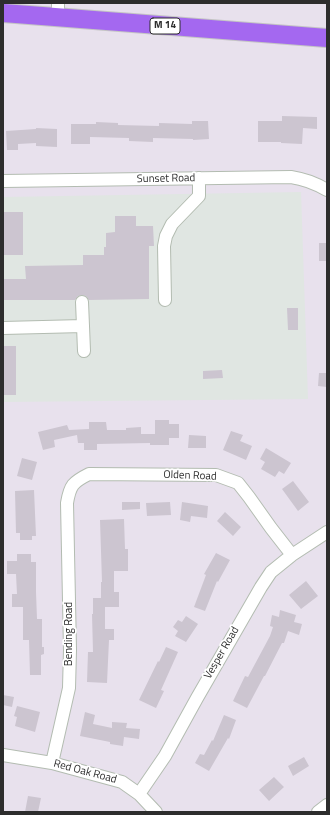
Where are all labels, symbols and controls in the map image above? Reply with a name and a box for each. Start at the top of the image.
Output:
road number: M 14 [150,18,180,34]
street label: Sunset Road [137,172,195,186]
street label: Olden Road [163,468,217,484]
street label: Bending Road [62,602,76,666]
street label: Vesper Road [202,625,242,681]
street label: Red Oak Road [52,757,118,787]

